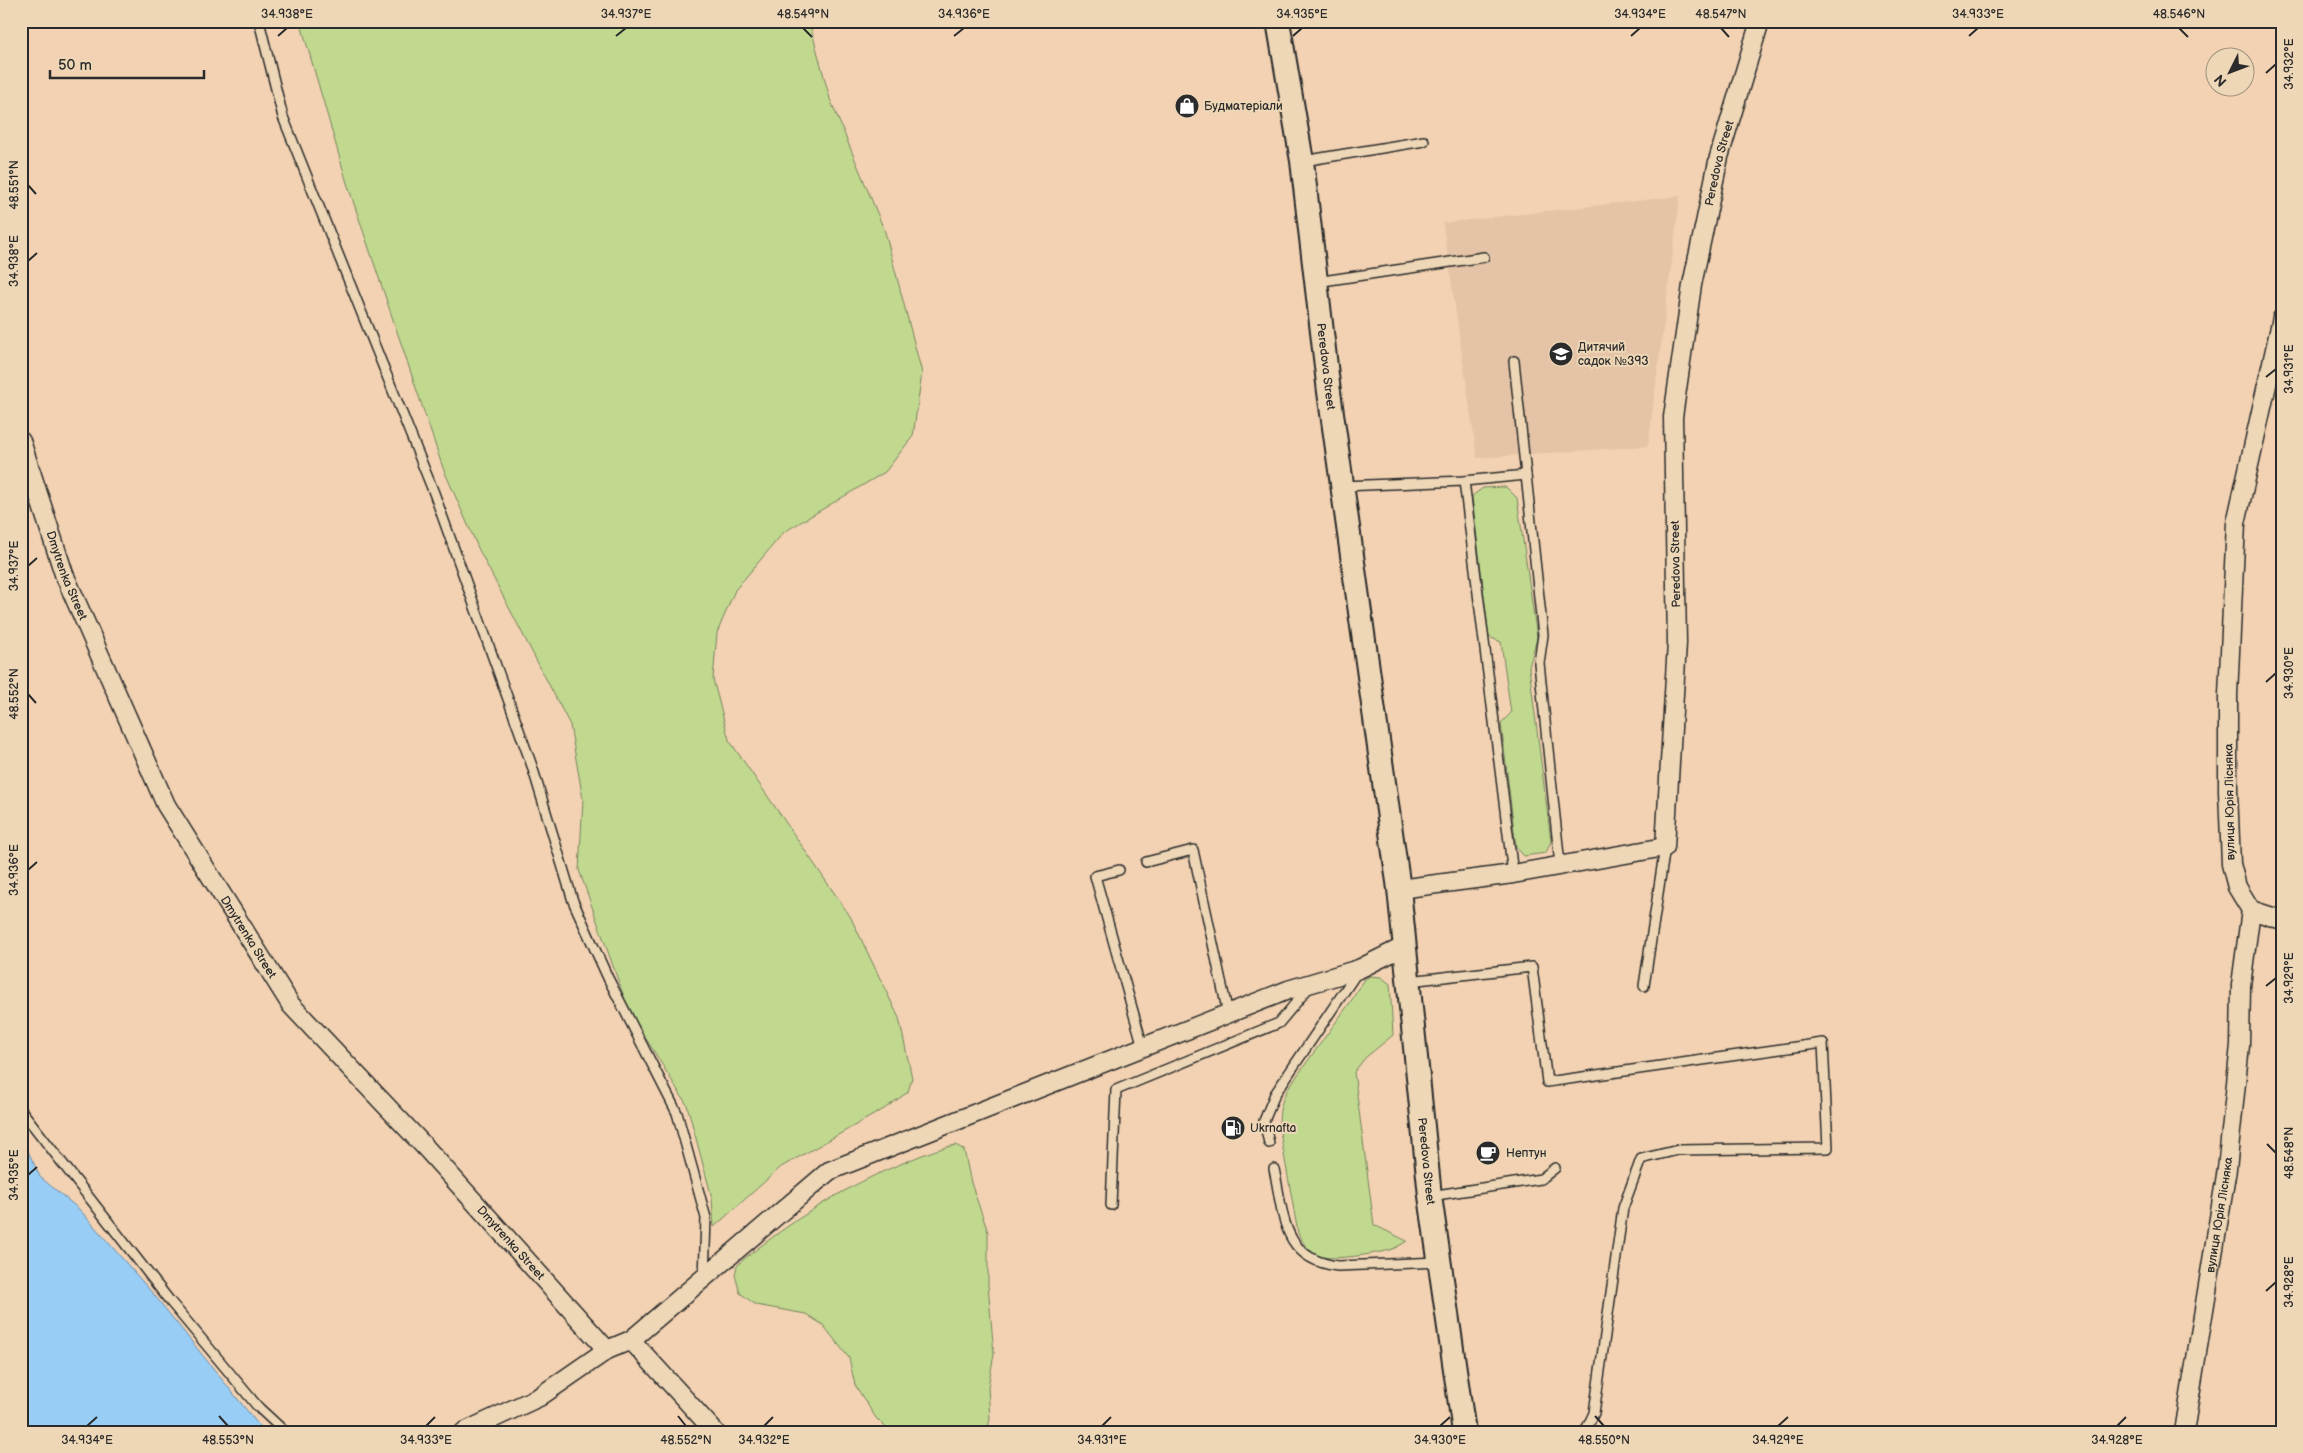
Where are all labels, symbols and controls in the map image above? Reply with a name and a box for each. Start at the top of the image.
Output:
text: 34.938°E [261,7,313,22]
text: 34.937°E [601,7,651,22]
text: 48.549°N [777,7,829,22]
text: 34.936°E [938,7,990,22]
text: 34.935°E [1276,7,1328,22]
text: 34.934°E [1614,7,1666,22]
text: 48.547°N [1695,7,1747,22]
text: 34.933°E [1952,7,2004,22]
text: 48.546°N [2153,7,2205,22]
text: 34.932°E [2282,38,2297,90]
scale bar [50,48,204,80]
north arrow [2206,48,2256,98]
text: 50 m [58,56,92,75]
text: N [2211,71,2231,90]
shop icon: Будматеріали [1174,93,1200,119]
place label: Будматеріали [1204,99,1283,114]
street label: Peredova Street [1701,118,1737,207]
text: 48.551°N [7,160,22,210]
text: 34.938°E [7,235,22,287]
street label: Peredova Street [1313,322,1339,411]
place label: Дитячий садок №393 [1578,340,1649,369]
school or university icon: Дитячий садок №393 [1548,341,1574,367]
text: 34.931°E [2282,344,2297,394]
street label: Peredova Street [1668,520,1684,608]
street label: Dmytrenka Street [43,529,91,622]
text: 34.937°E [7,541,22,591]
text: 34.930°E [2282,647,2297,699]
text: 48.552°N [7,668,22,720]
street label: вулиця Юрія Лісняка [2221,743,2239,861]
text: 34.936°E [7,844,22,896]
street label: Dmytrenka Street [217,893,280,981]
text: 34.929°E [2282,952,2297,1004]
fuel station icon: Ukrnafta [1220,1115,1246,1141]
street label: Peredova Street [1415,1117,1439,1206]
place label: Ukrnafta [1250,1121,1297,1136]
text: 48.548°N [2282,1127,2297,1179]
cafe icon: Нептун [1475,1140,1501,1166]
place label: Нептун [1506,1146,1546,1161]
text: 34.935°E [7,1149,22,1201]
street label: вулиця Юрія Лісняка [2203,1156,2236,1274]
street label: Dmytrenka Street [474,1203,548,1283]
text: 34.928°E [2282,1256,2297,1308]
text: 34.934°E [61,1433,113,1448]
text: 48.553°N [202,1433,254,1448]
text: 34.933°E [400,1433,452,1448]
text: 48.552°N [660,1433,712,1448]
text: 34.932°E [738,1433,790,1448]
text: 34.931°E [1077,1433,1127,1448]
text: 34.930°E [1414,1433,1466,1448]
text: 48.550°N [1578,1433,1630,1448]
text: 34.929°E [1752,1433,1804,1448]
text: 34.928°E [2091,1433,2143,1448]

